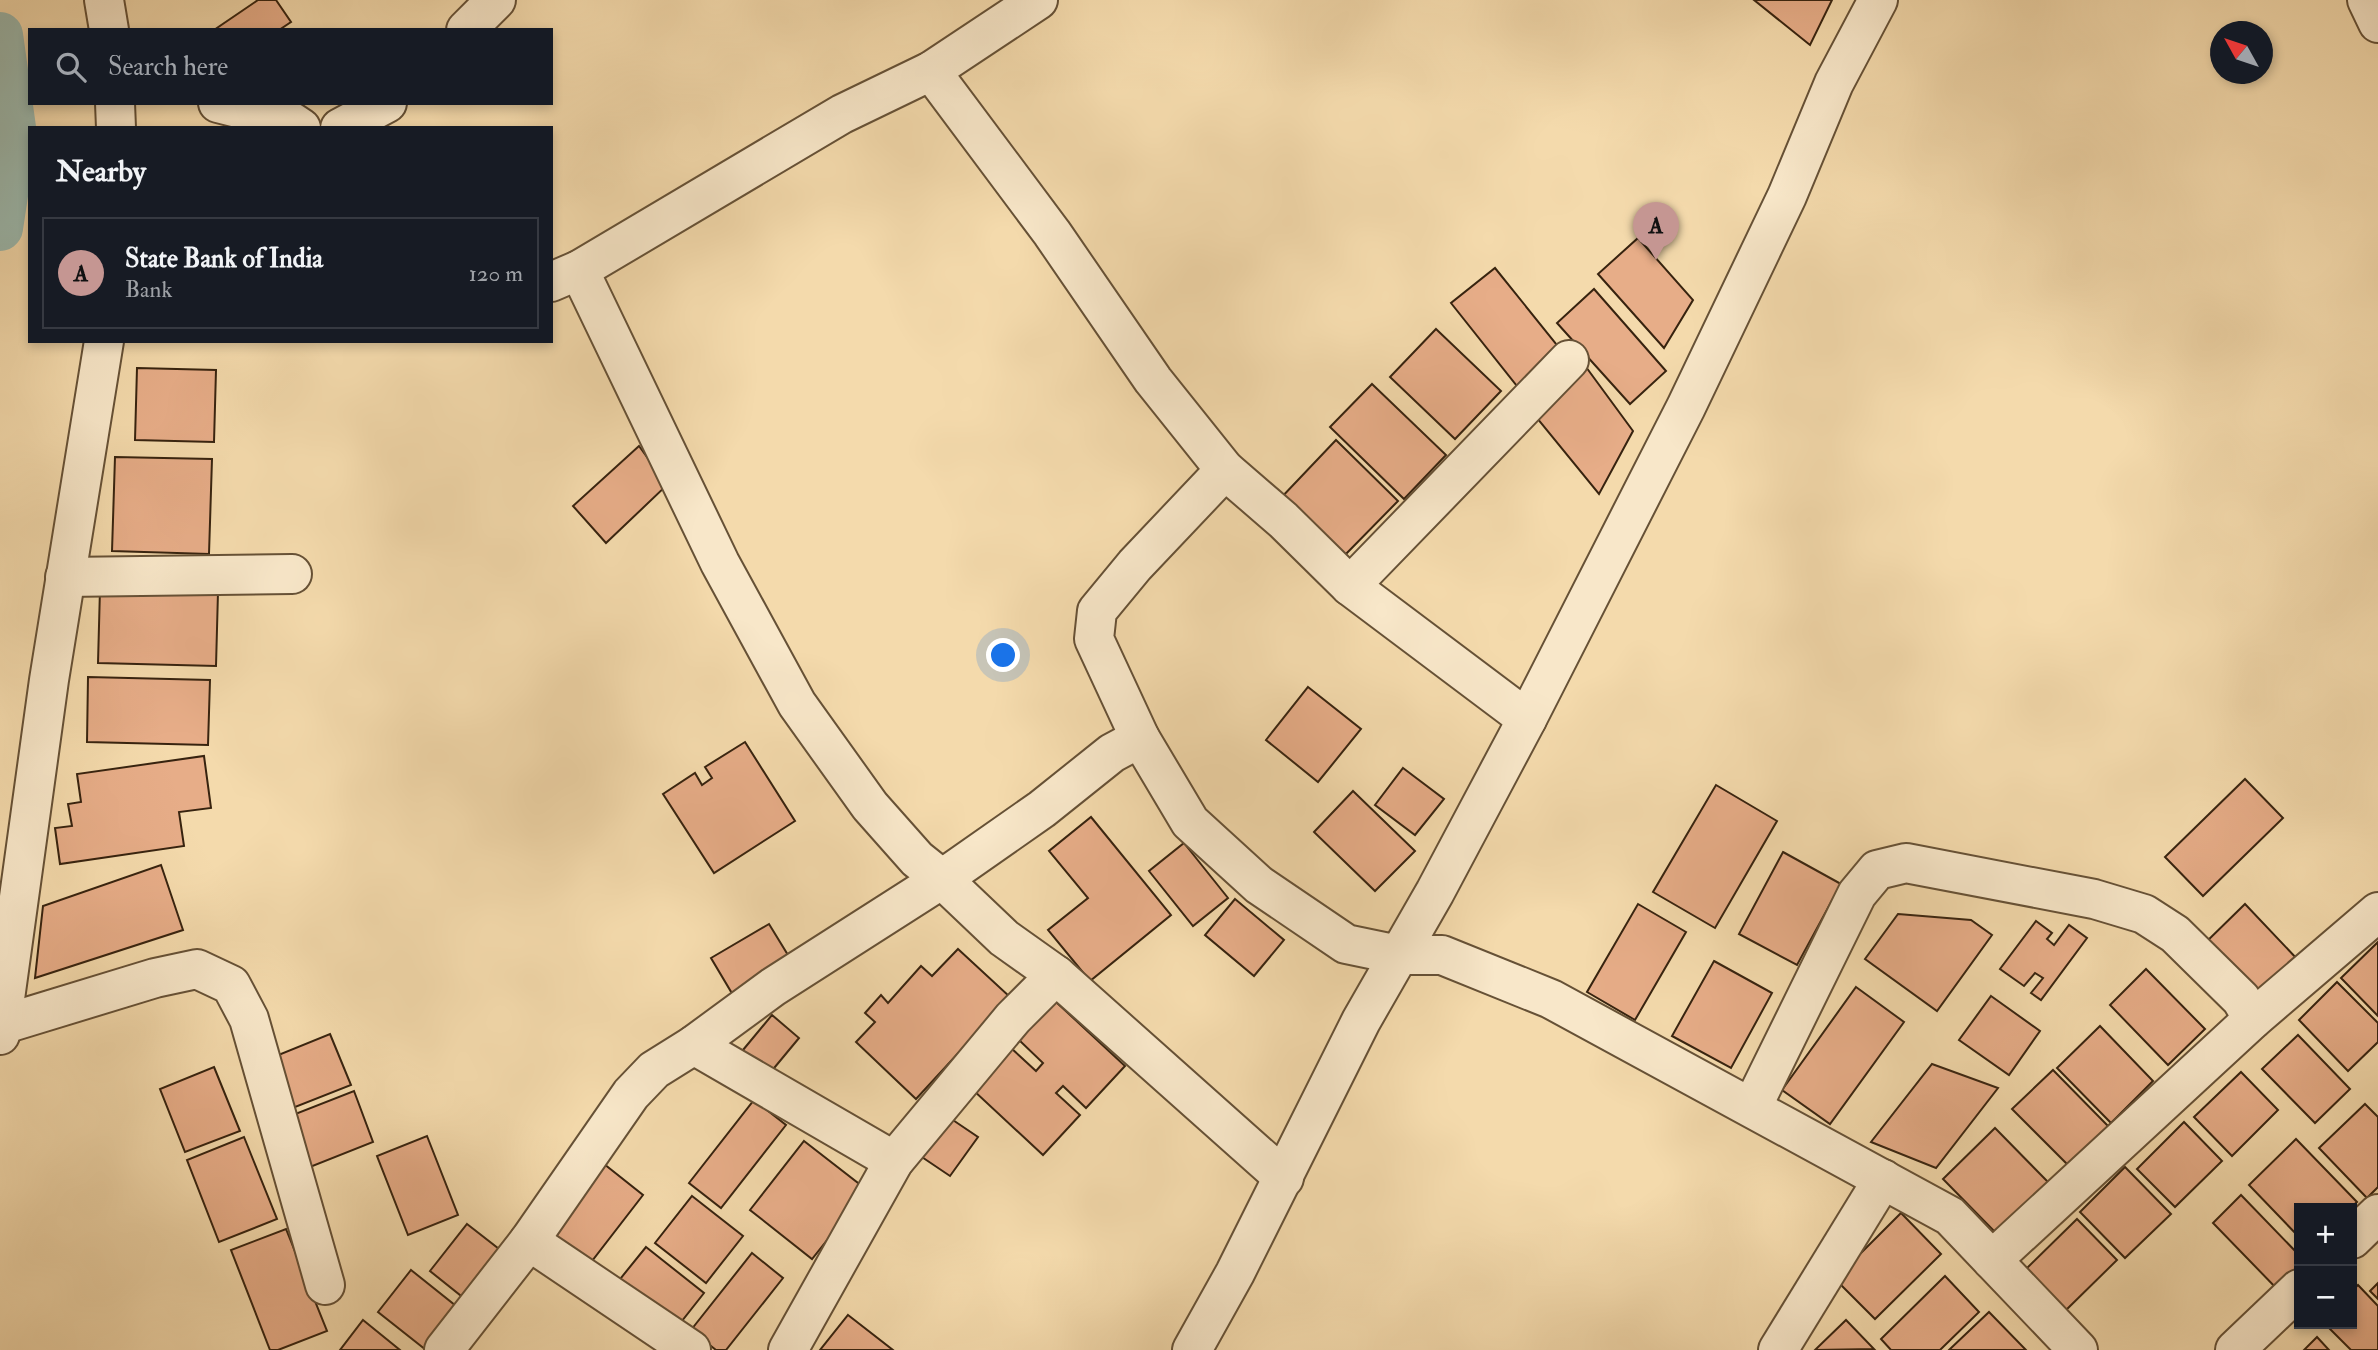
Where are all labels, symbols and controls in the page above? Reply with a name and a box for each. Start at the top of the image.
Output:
north arrow [2210,21,2273,84]
search box [28,28,553,105]
icon: search [52,48,90,86]
text: Search here [108,51,228,83]
text: Nearby [56,153,146,190]
pin: A [1633,202,1679,260]
text: State Bank of India [125,243,323,275]
text: A [74,259,88,288]
text: 120 m [469,259,523,288]
text: Bank [125,275,172,304]
your location [986,638,1020,672]
map controls [2294,1203,2357,1329]
button: + [2294,1203,2357,1266]
button: − [2294,1266,2357,1329]

